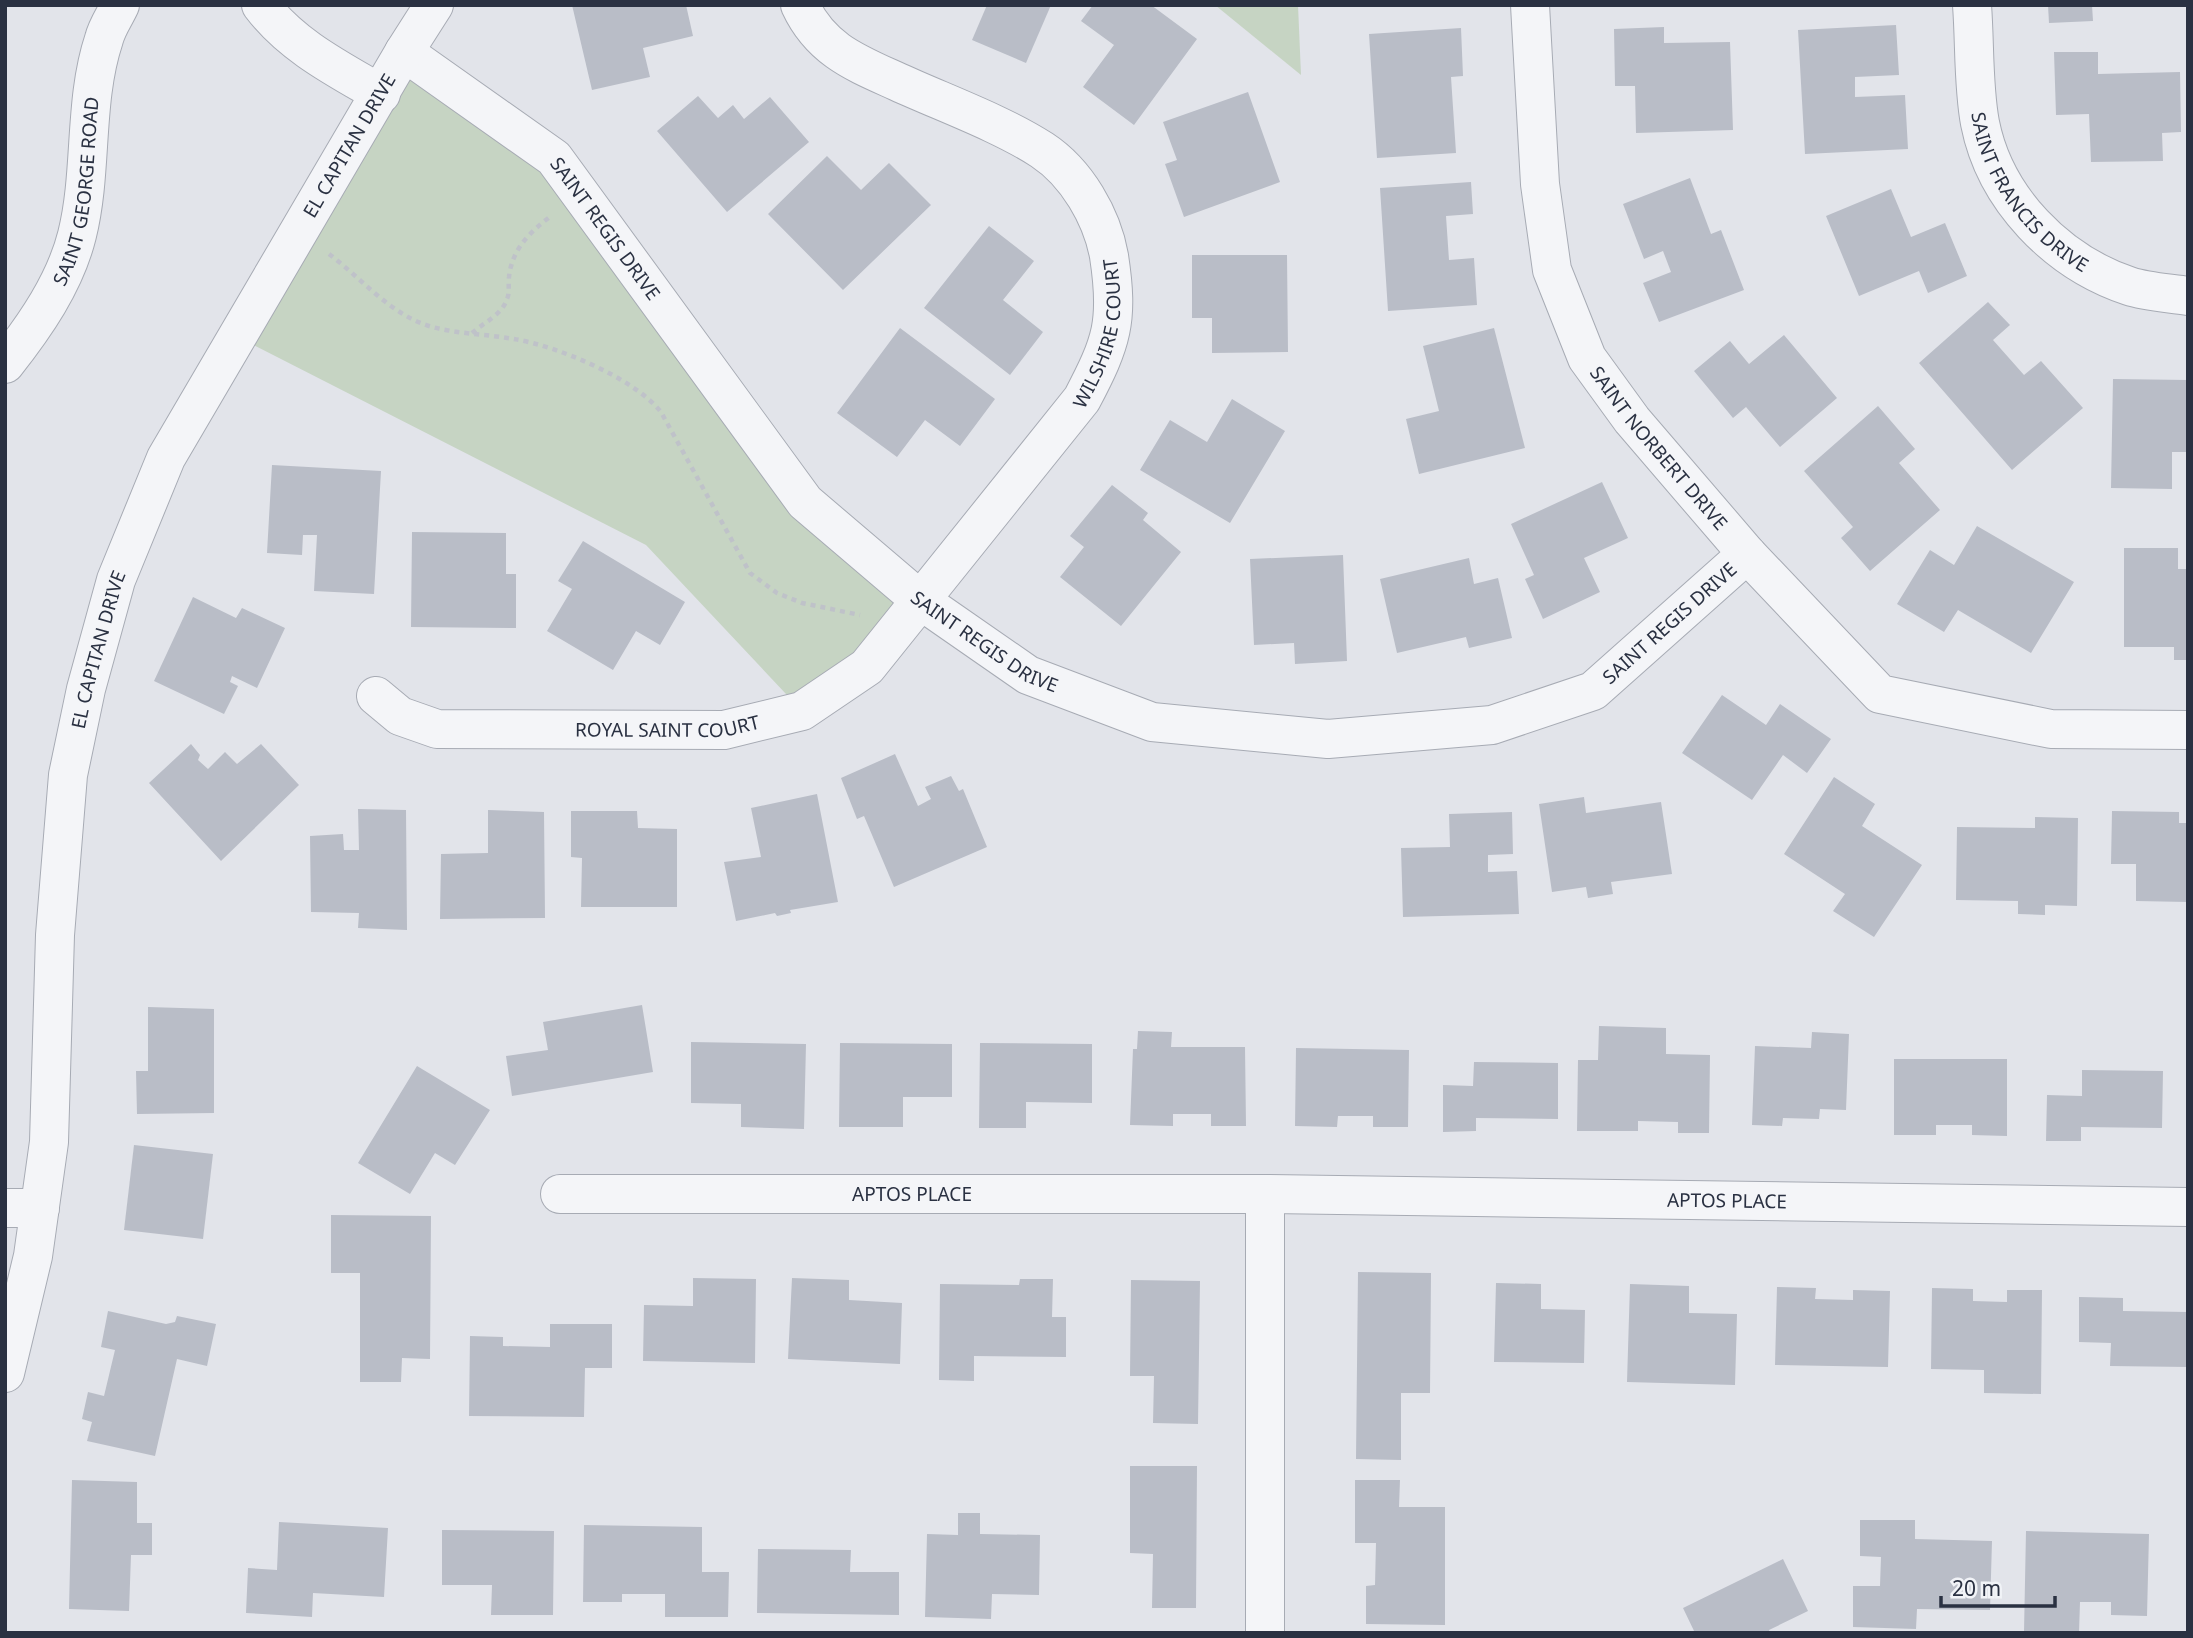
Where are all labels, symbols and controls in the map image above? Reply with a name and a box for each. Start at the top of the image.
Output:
street label: EL CAPITAN DRIVE [297,69,401,222]
street label: SAINT GEORGE ROAD [47,96,105,290]
street label: SAINT FRANCIS DRIVE [1965,110,2093,278]
street label: SAINT REGIS DRIVE [544,152,666,305]
street label: WILSHIRE COURT [1067,256,1126,412]
street label: SAINT NORBERT DRIVE [1584,361,1734,535]
street label: SAINT REGIS DRIVE [1597,556,1742,690]
street label: EL CAPITAN DRIVE [65,566,132,731]
street label: SAINT REGIS DRIVE [905,585,1062,698]
street label: ROYAL SAINT COURT [575,709,763,743]
street label: APTOS PLACE [852,1181,972,1207]
street label: APTOS PLACE [1667,1187,1787,1214]
scale bar [1941,1564,2055,1608]
text: 20 m [1952,1574,2001,1602]

